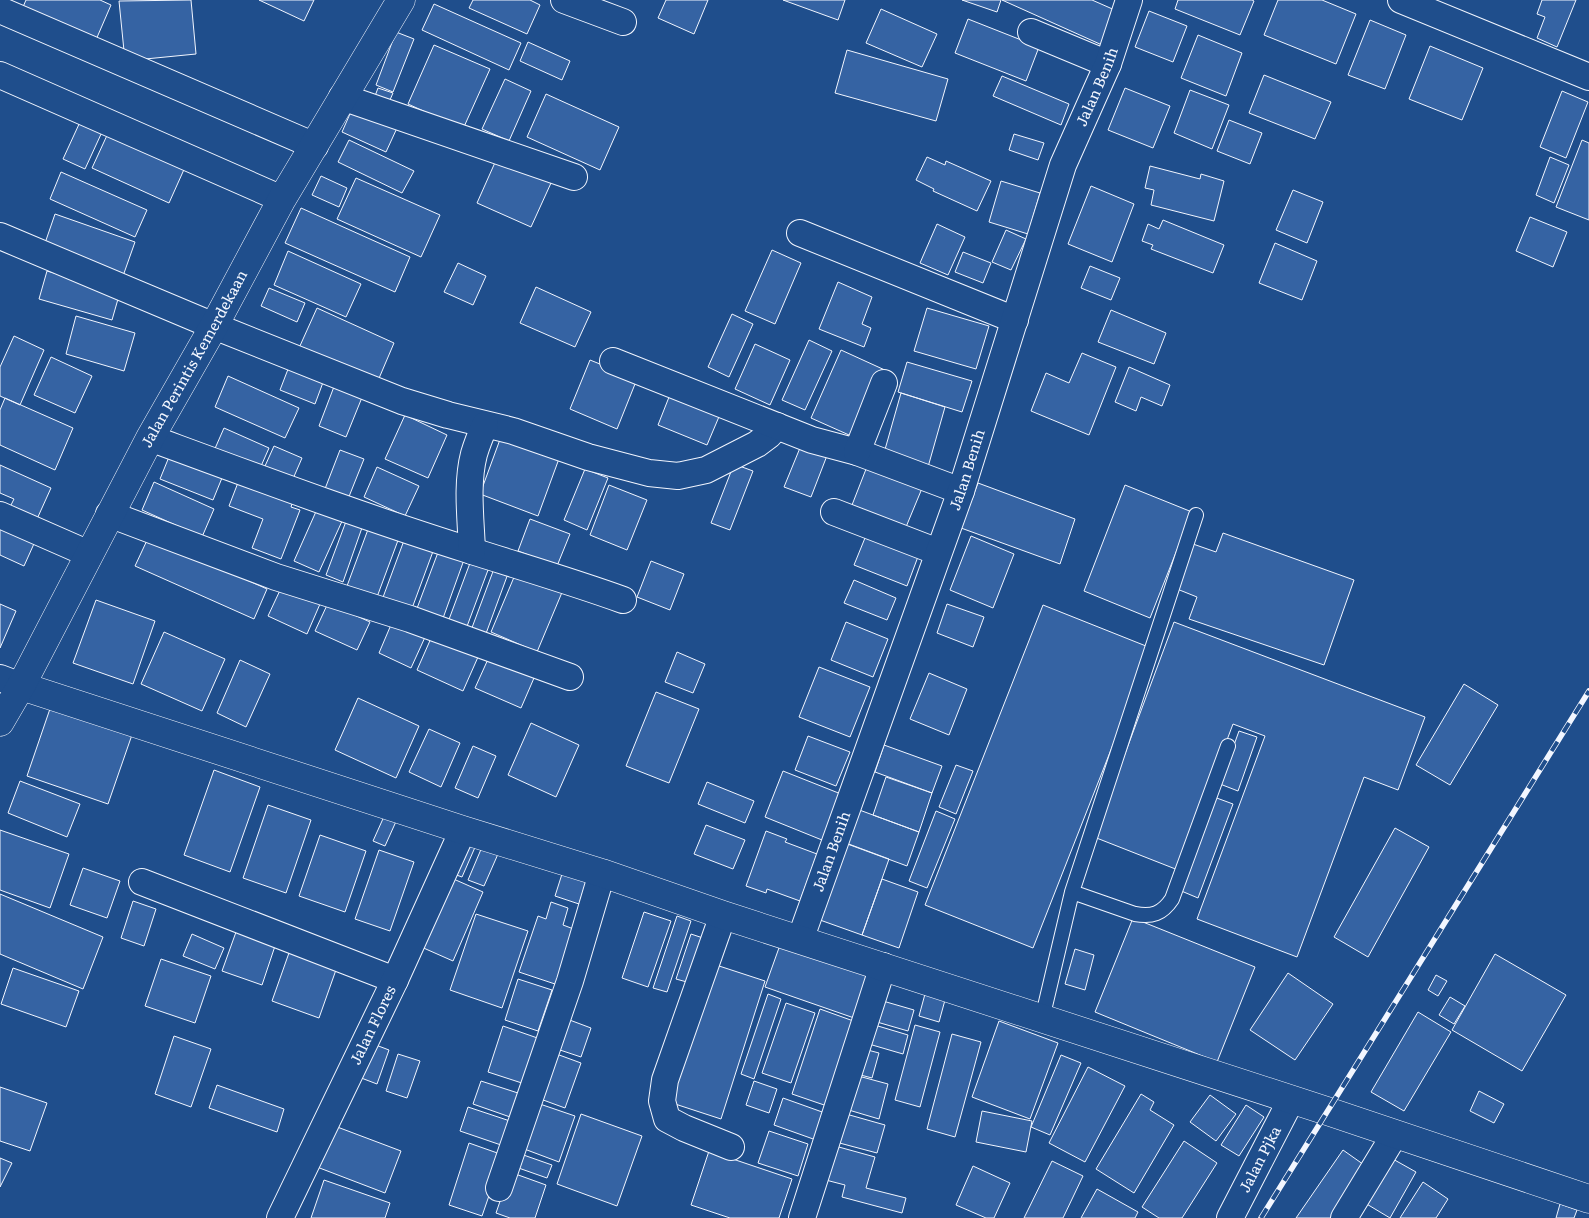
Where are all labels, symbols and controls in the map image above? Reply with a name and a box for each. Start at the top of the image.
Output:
street label: Jalan Benih [1069,44,1123,129]
street label: Jalan Perintis Kemerdekaan [134,265,252,451]
street label: Jalan Benih [942,426,990,513]
street label: Jalan Benih [805,807,855,895]
street label: Jalan Flores [343,981,401,1068]
street label: Jalan Pjka [1232,1120,1286,1196]

